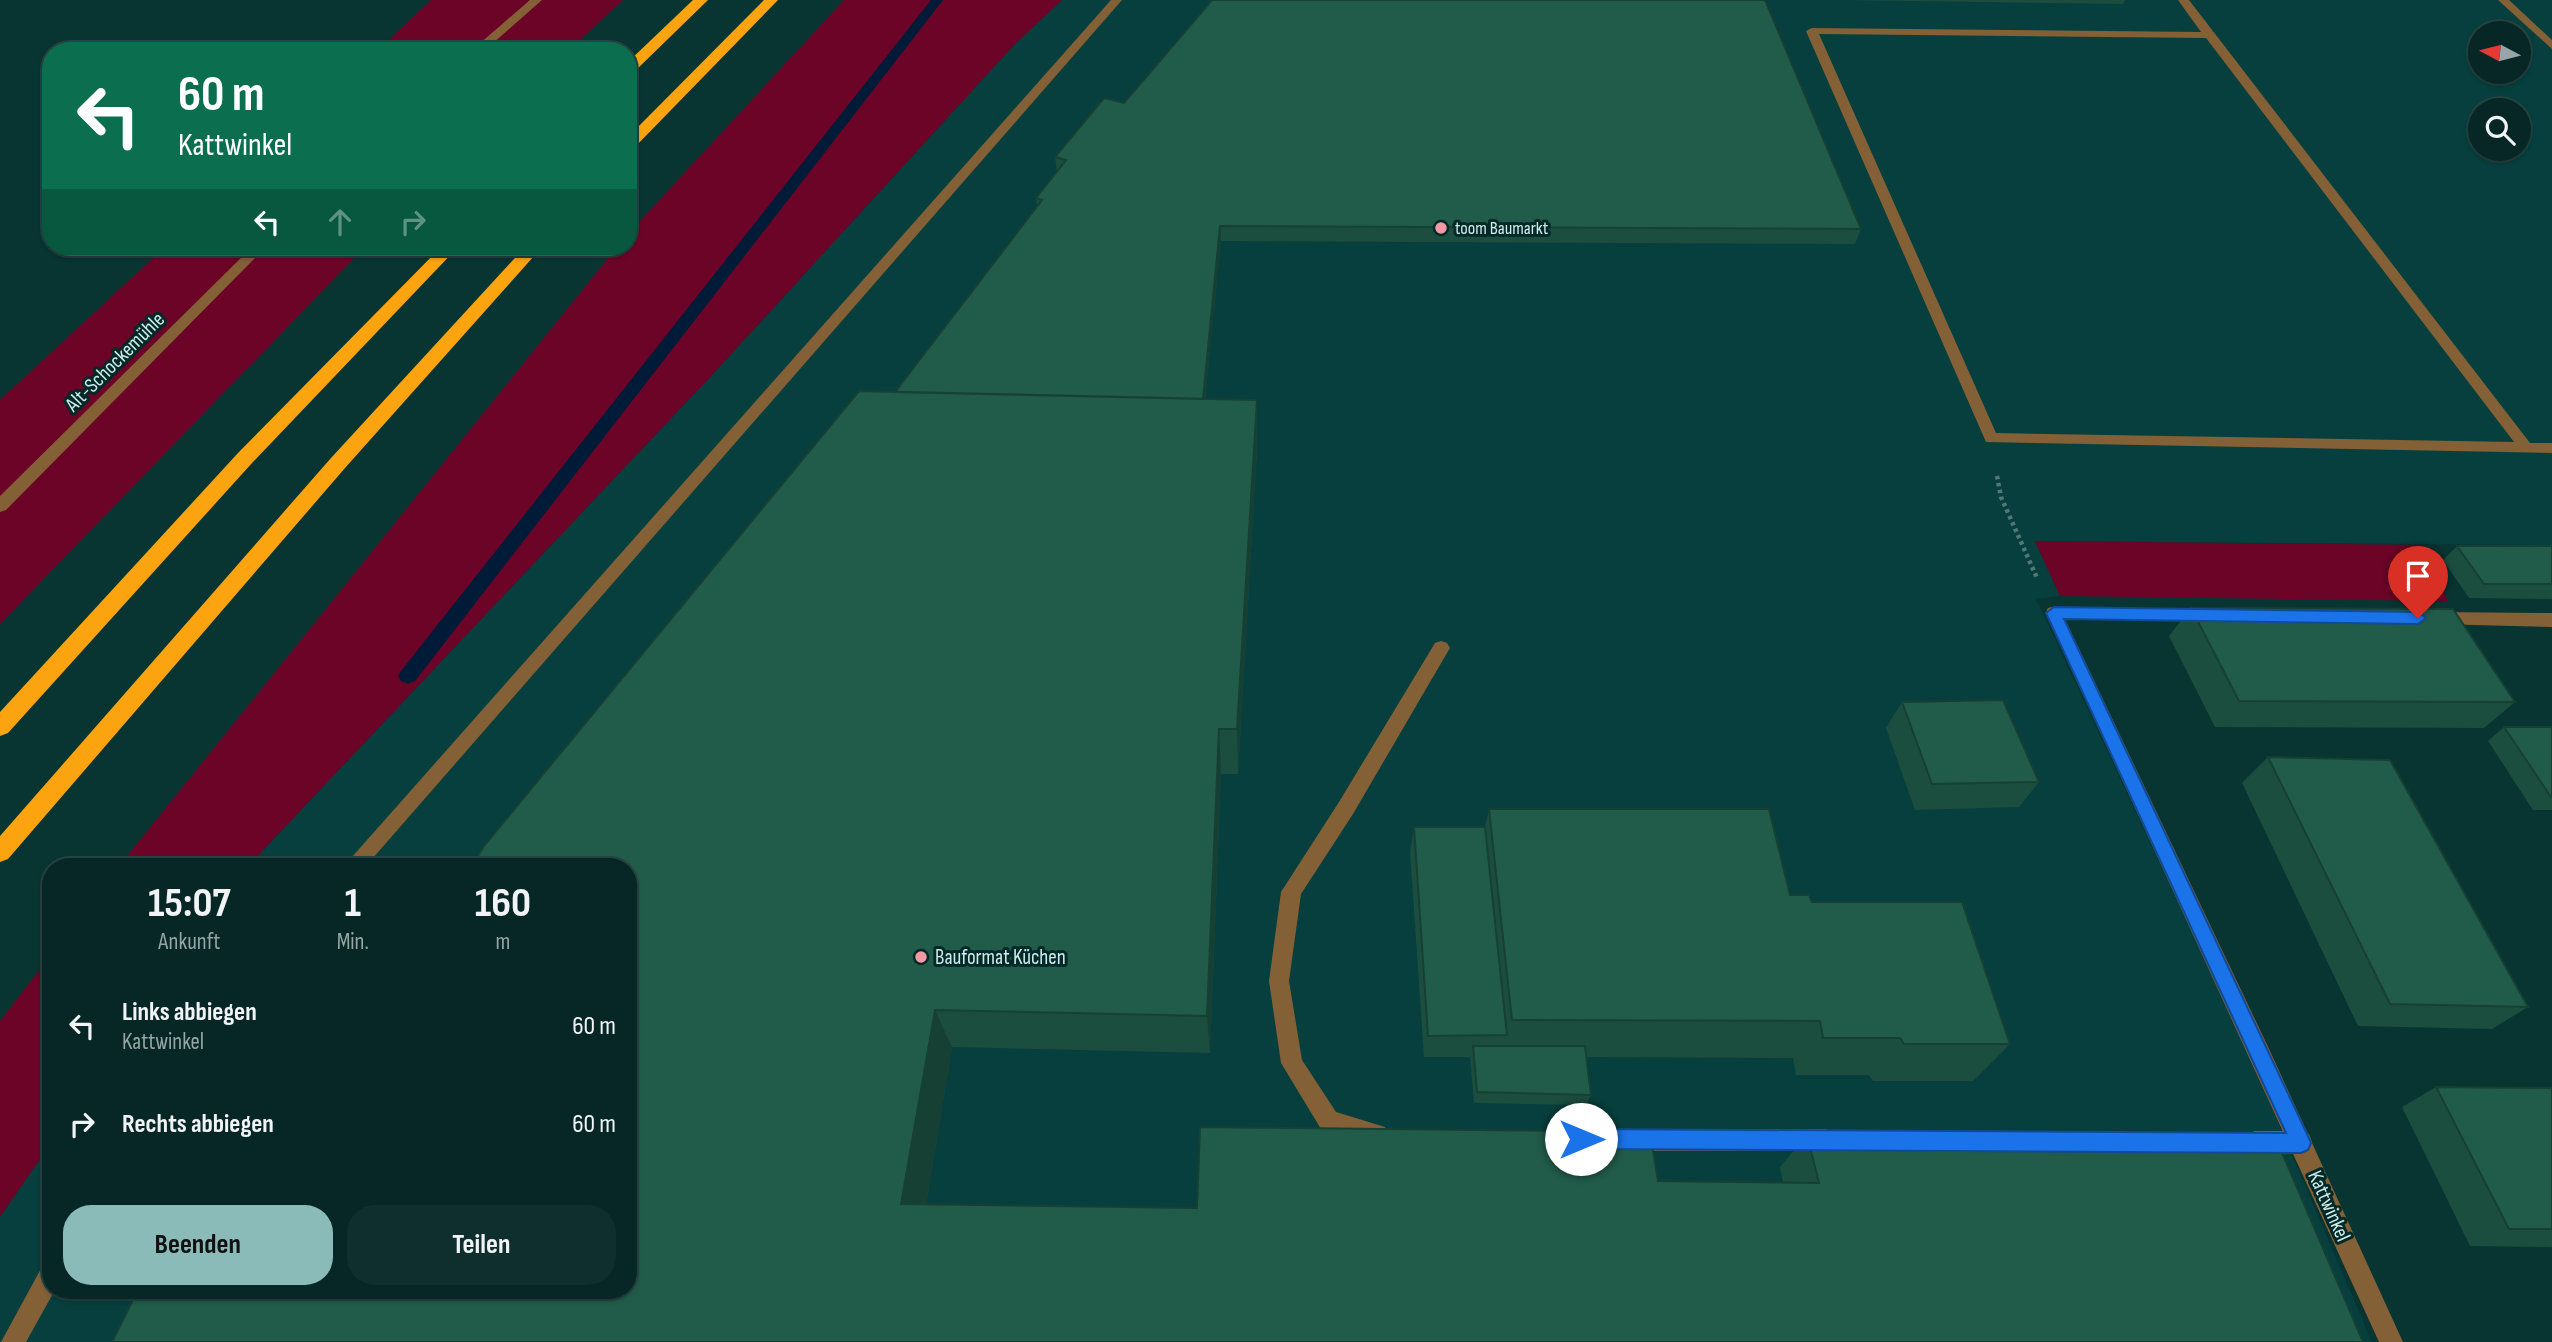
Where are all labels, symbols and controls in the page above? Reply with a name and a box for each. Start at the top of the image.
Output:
north arrow [2468,21,2530,84]
map controls [2468,21,2531,161]
text: 60 m [178,66,265,125]
icon: left [63,70,154,161]
button: search [2468,98,2531,161]
text: Kattwinkel [178,126,292,165]
icon: left [248,203,286,241]
icon: ahead [321,203,359,241]
icon: right [394,203,432,241]
place label: toom Baumarkt [1455,218,1549,239]
marker: toom Baumarkt [1433,220,1449,236]
street label: Alt-Schockemühle [59,307,170,418]
pin [2388,546,2448,618]
icon: arrive [2399,557,2437,595]
text: 15:07 [148,878,231,929]
text: 1 [344,878,361,929]
text: 160 [475,878,531,929]
text: Ankunft [158,928,220,956]
text: Min. [337,928,369,956]
text: m [495,928,510,956]
place label: Bauformat Küchen [935,945,1066,970]
marker: Bauformat Küchen [913,949,929,965]
text: Links abbiegen [122,997,257,1028]
icon: left [63,1007,101,1045]
text: 60 m [572,1011,616,1042]
text: Kattwinkel [122,1028,204,1056]
position arrow [1544,1102,1618,1176]
icon: right [63,1105,101,1143]
text: Rechts abbiegen [122,1109,274,1140]
text: 60 m [572,1109,616,1140]
street label: Kattwinkel [2302,1167,2356,1245]
button: Beenden [63,1205,333,1285]
button: Teilen [347,1205,616,1285]

